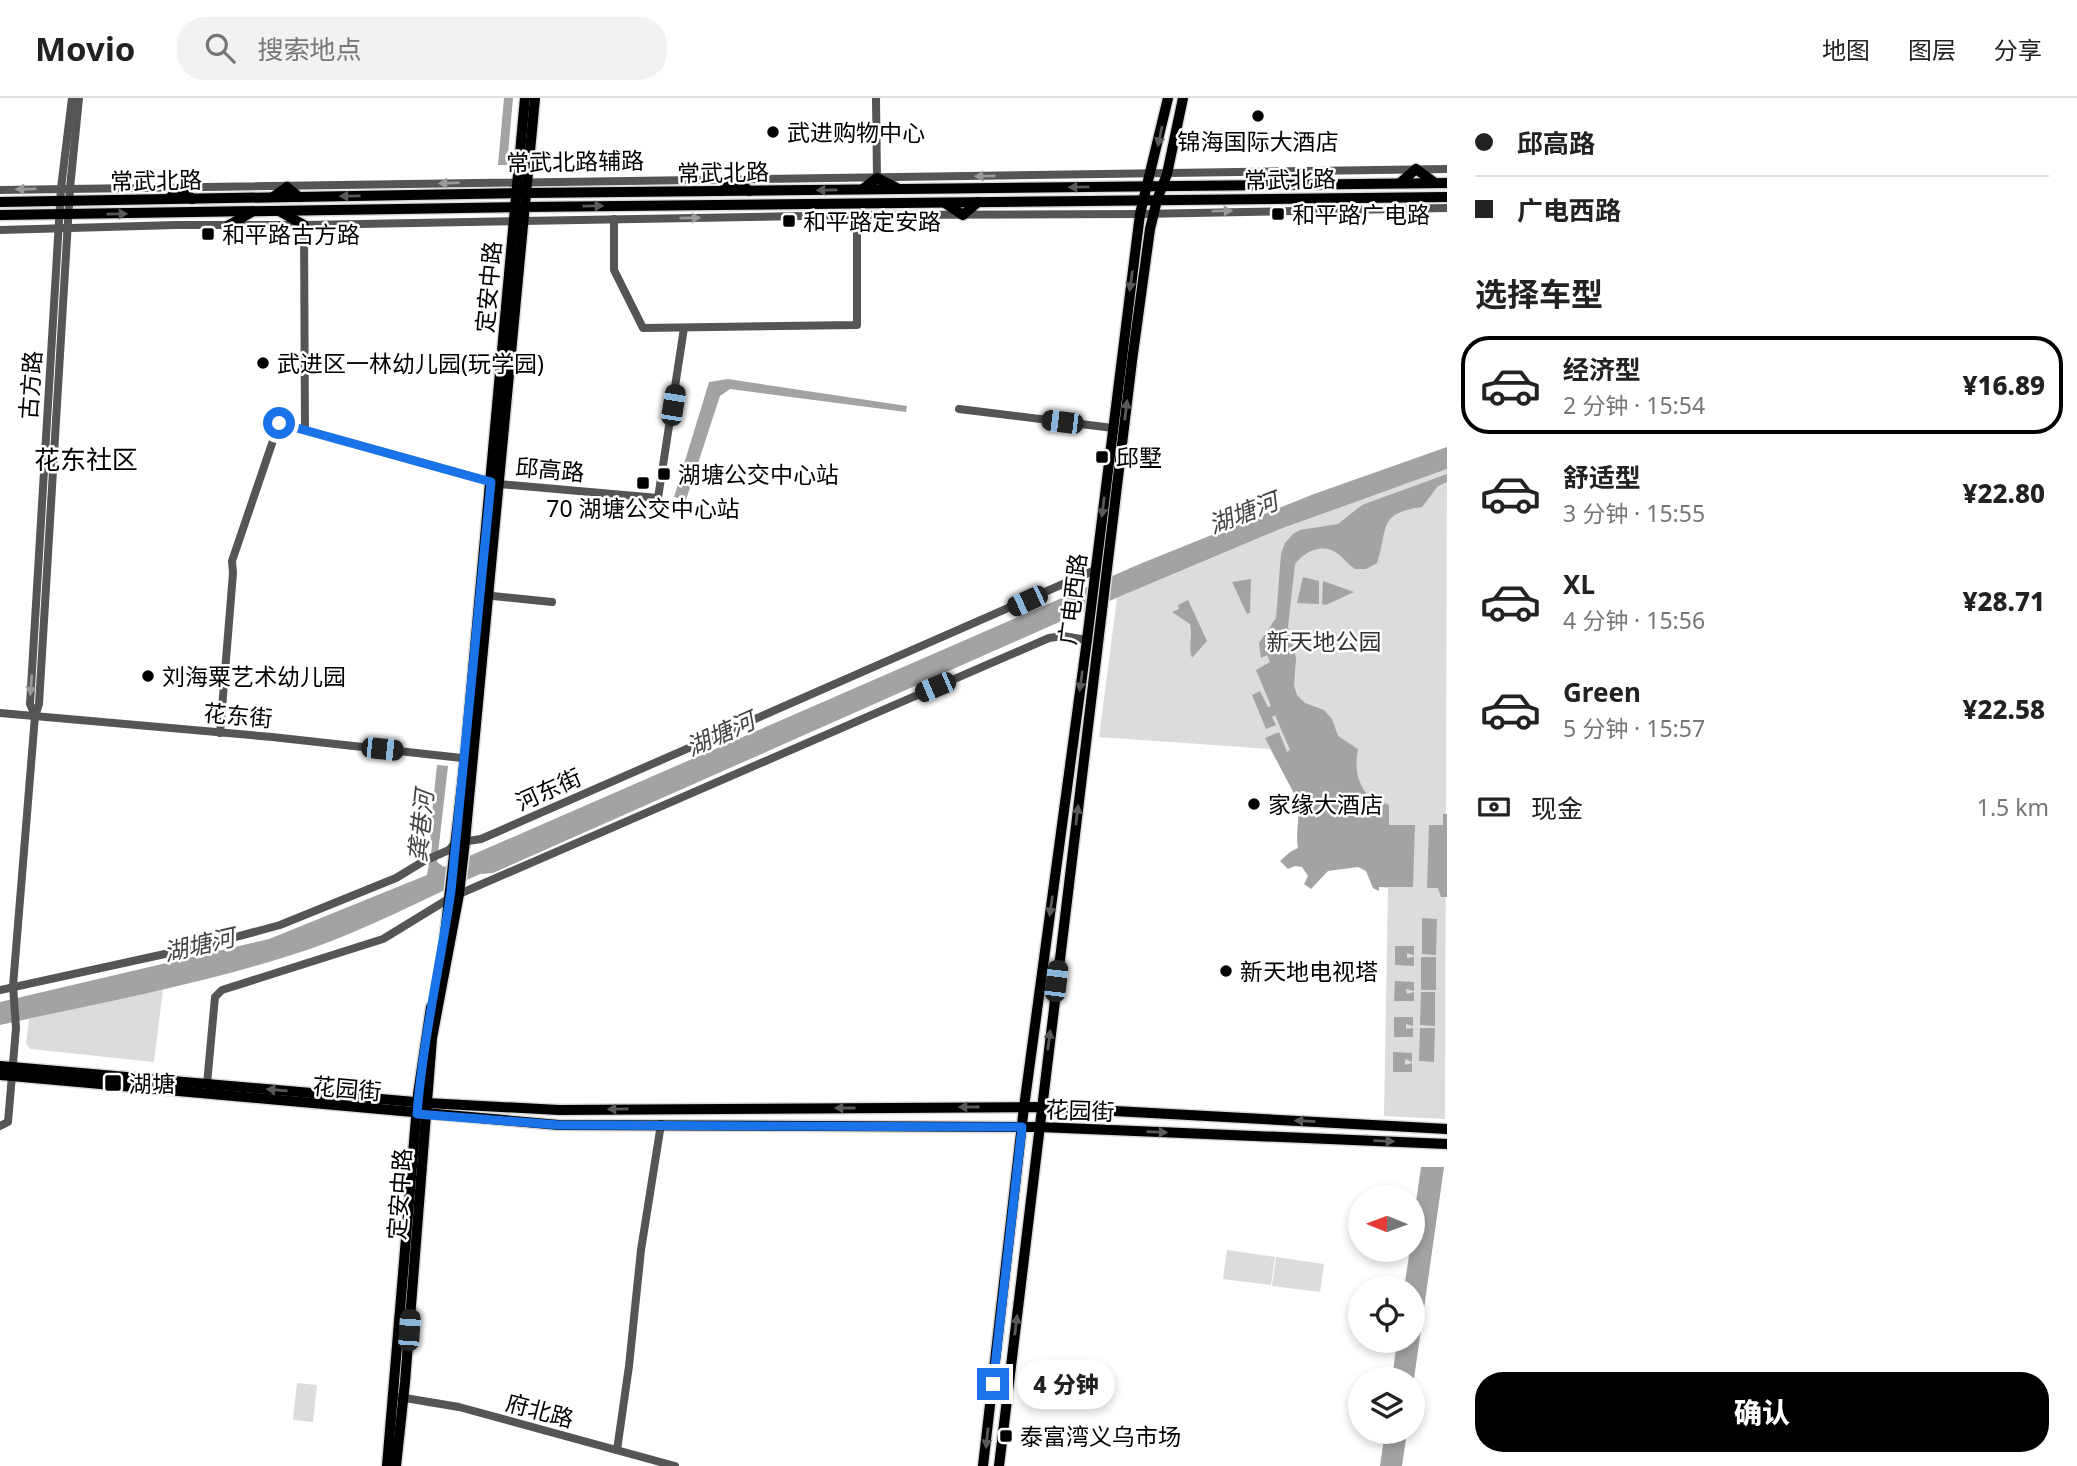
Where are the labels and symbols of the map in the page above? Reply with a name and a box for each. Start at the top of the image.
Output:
marker: 锦海国际大酒店 [1250,108,1266,124]
place label: 武进购物中心 [787,116,925,148]
marker: 武进购物中心 [765,124,781,140]
one-way arrow [1154,125,1165,147]
place label: 锦海国际大酒店 [1178,125,1339,157]
street label: 常武北路辅路 [506,144,644,178]
street label: 常武北路 [677,155,769,189]
street label: 常武北路 [1244,162,1336,196]
street label: 常武北路 [110,163,202,197]
one-way arrow [974,170,996,182]
one-way arrow [438,177,460,189]
one-way arrow [1068,181,1090,193]
one-way arrow [15,183,37,195]
one-way arrow [816,184,838,196]
one-way arrow [339,190,361,202]
place label: 和平路广电路 [1292,198,1430,230]
one-way arrow [582,200,604,212]
place label: 和平路定安路 [803,205,941,237]
one-way arrow [1211,205,1233,217]
marker: 和平路广电路 [1270,206,1286,222]
one-way arrow [106,208,128,220]
one-way arrow [679,212,701,224]
marker: 和平路定安路 [781,213,797,229]
place label: 和平路古方路 [222,218,360,250]
marker: 和平路古方路 [200,226,216,242]
street label: 定安中路 [468,240,508,334]
one-way arrow [1126,270,1137,292]
place label: 武进区一林幼儿园(玩学园) [277,347,544,379]
street label: 古方路 [12,349,48,421]
marker: 武进区一林幼儿园(玩学园) [255,355,271,371]
car [660,383,687,427]
one-way arrow [1121,399,1132,421]
route start [263,407,295,439]
car [1040,409,1085,435]
district label: 花东社区 [34,441,138,477]
place label: 邱墅 [1116,441,1162,473]
marker: 邱墅 [1094,449,1110,465]
street label: 邱高路 [514,450,586,488]
place label: 湖塘公交中心站 [678,458,839,490]
marker: 湖塘公交中心站 [656,466,672,482]
marker: 70 湖塘公交中心站 [635,475,651,491]
water label: 湖塘河 [1203,482,1286,540]
place label: 70 湖塘公交中心站 [546,492,740,524]
one-way arrow [1097,496,1108,518]
street label: 广电西路 [1051,551,1093,647]
car [1004,583,1051,619]
park label: 新天地公园 [1267,625,1382,657]
place label: 刘海粟艺术幼儿园 [162,660,346,692]
marker: 刘海粟艺术幼儿园 [140,668,156,684]
car [912,669,959,705]
one-way arrow [1076,670,1087,692]
one-way arrow [25,674,36,696]
street label: 花东街 [202,696,274,734]
water label: 湖塘河 [680,702,763,763]
car [361,736,404,762]
street label: 河东街 [510,760,586,818]
water label: 龚巷河 [400,784,441,864]
place label: 家缘大酒店 [1268,788,1383,820]
marker: 家缘大酒店 [1246,796,1262,812]
one-way arrow [1071,804,1082,826]
one-way arrow [1045,896,1056,918]
water label: 湖塘河 [160,919,242,968]
place label: 新天地电视塔 [1240,955,1378,987]
car [1044,959,1069,1003]
marker: 新天地电视塔 [1218,963,1234,979]
one-way arrow [1043,1028,1054,1050]
place label: 湖塘 [129,1067,175,1099]
street label: 花园街 [311,1069,383,1107]
marker: 湖塘 [103,1073,123,1093]
one-way arrow [265,1084,287,1095]
street label: 花园街 [1045,1093,1115,1127]
one-way arrow [957,1101,979,1113]
one-way arrow [834,1102,856,1114]
one-way arrow [606,1103,628,1115]
one-way arrow [1294,1115,1316,1126]
one-way arrow [1146,1126,1168,1137]
one-way arrow [1373,1136,1395,1147]
street label: 定安中路 [380,1147,418,1241]
north arrow [1348,1185,1424,1262]
car [398,1308,421,1352]
one-way arrow [1010,1314,1021,1336]
callout: 4 分钟 [1018,1360,1116,1408]
route end [977,1368,1009,1400]
street label: 府北路 [503,1386,577,1434]
place label: 泰富湾义乌市场 [1020,1420,1181,1452]
one-way arrow [981,1427,992,1449]
marker: 泰富湾义乌市场 [998,1428,1014,1444]

